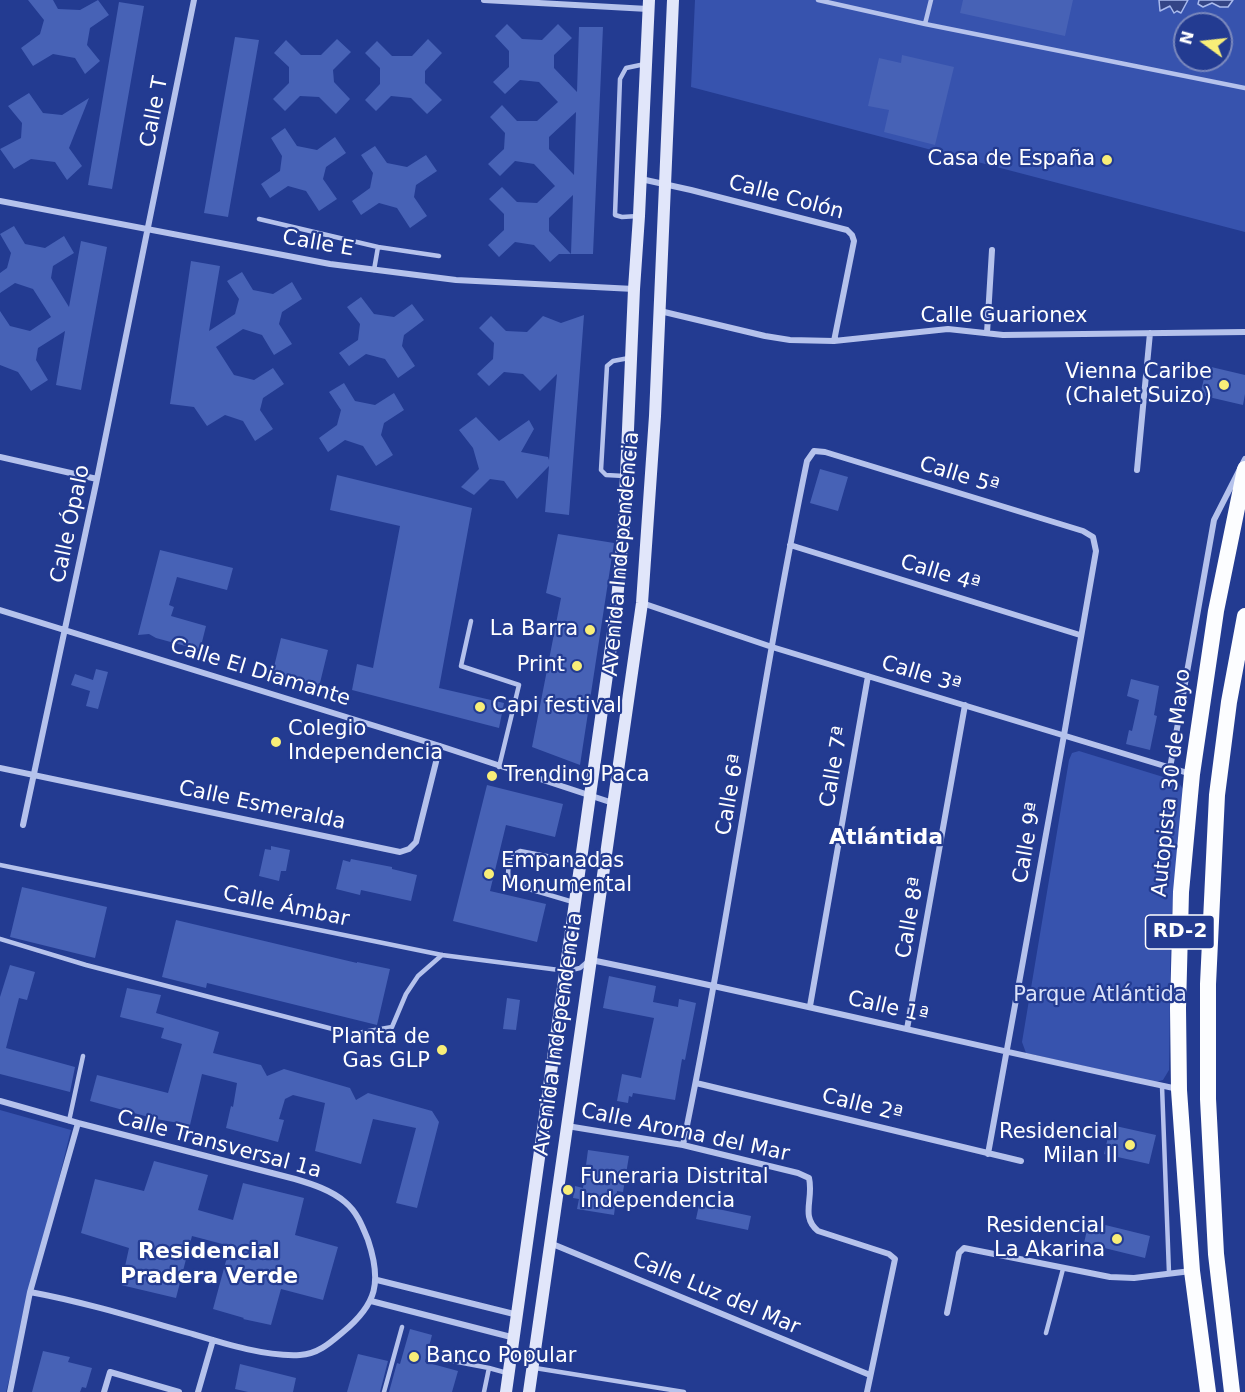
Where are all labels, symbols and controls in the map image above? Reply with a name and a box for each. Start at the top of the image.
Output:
north arrow [1173,12,1233,72]
text: N [1176,29,1198,47]
street label: Calle T [136,74,174,150]
place label: Casa de España [927,147,1095,173]
marker: Casa de España [1100,153,1114,167]
street label: Calle Colón [726,171,846,225]
street label: Calle E [280,225,356,263]
street label: Calle Guarionex [921,304,1087,330]
place label: Vienna Caribe (Chalet Suizo) [1065,360,1212,410]
marker: Vienna Caribe (Chalet Suizo) [1217,378,1231,392]
street label: Avenida Independencia [599,431,645,677]
street label: Calle 5ª [916,452,1002,500]
street label: Calle Ópalo [46,463,96,585]
street label: Calle 4ª [897,550,983,598]
place label: La Barra [490,617,578,643]
marker: La Barra [583,623,597,637]
street label: Calle El Diamante [167,634,353,712]
street label: Calle 3ª [878,651,964,699]
place label: Print [517,653,565,679]
marker: Print [570,659,584,673]
street label: Autopista 30 de Mayo [1147,668,1197,898]
place label: Capi festival [492,694,622,720]
marker: Capi festival [473,700,487,714]
place label: Colegio Independencia [288,717,443,767]
street label: Calle 7ª [815,724,855,810]
marker: Colegio Independencia [269,735,283,749]
street label: Calle 6ª [711,752,751,838]
place label: Trending Paca [504,763,650,789]
marker: Trending Paca [485,769,499,783]
street label: Calle Esmeralda [176,776,348,836]
street label: Calle 9ª [1008,800,1048,886]
district label: Atlántida [829,825,943,851]
place label: Empanadas Monumental [501,849,632,899]
marker: Empanadas Monumental [482,867,496,881]
street label: Calle 8ª [891,875,931,961]
street label: Calle Ámbar [221,881,351,933]
street label: Avenida Independencia [529,911,589,1157]
road number: RD-2 [1146,915,1214,949]
park label: Parque Atlántida [1013,983,1187,1009]
street label: Calle 1ª [845,986,931,1030]
place label: Planta de Gas GLP [331,1025,430,1075]
marker: Planta de Gas GLP [435,1043,449,1057]
street label: Calle 2ª [819,1084,905,1128]
street label: Calle Aroma del Mar [578,1099,792,1167]
street label: Calle Transversal 1a [114,1106,324,1184]
place label: Residencial Milan II [999,1120,1118,1170]
marker: Residencial Milan II [1123,1138,1137,1152]
place label: Funeraria Distrital Independencia [580,1165,769,1215]
marker: Funeraria Distrital Independencia [561,1183,575,1197]
place label: Residencial La Akarina [986,1214,1105,1264]
marker: Residencial La Akarina [1110,1232,1124,1246]
district label: Residencial Pradera Verde [120,1239,298,1290]
street label: Calle Luz del Mar [628,1247,804,1341]
place label: Banco Popular [426,1344,576,1370]
marker: Banco Popular [407,1350,421,1364]

